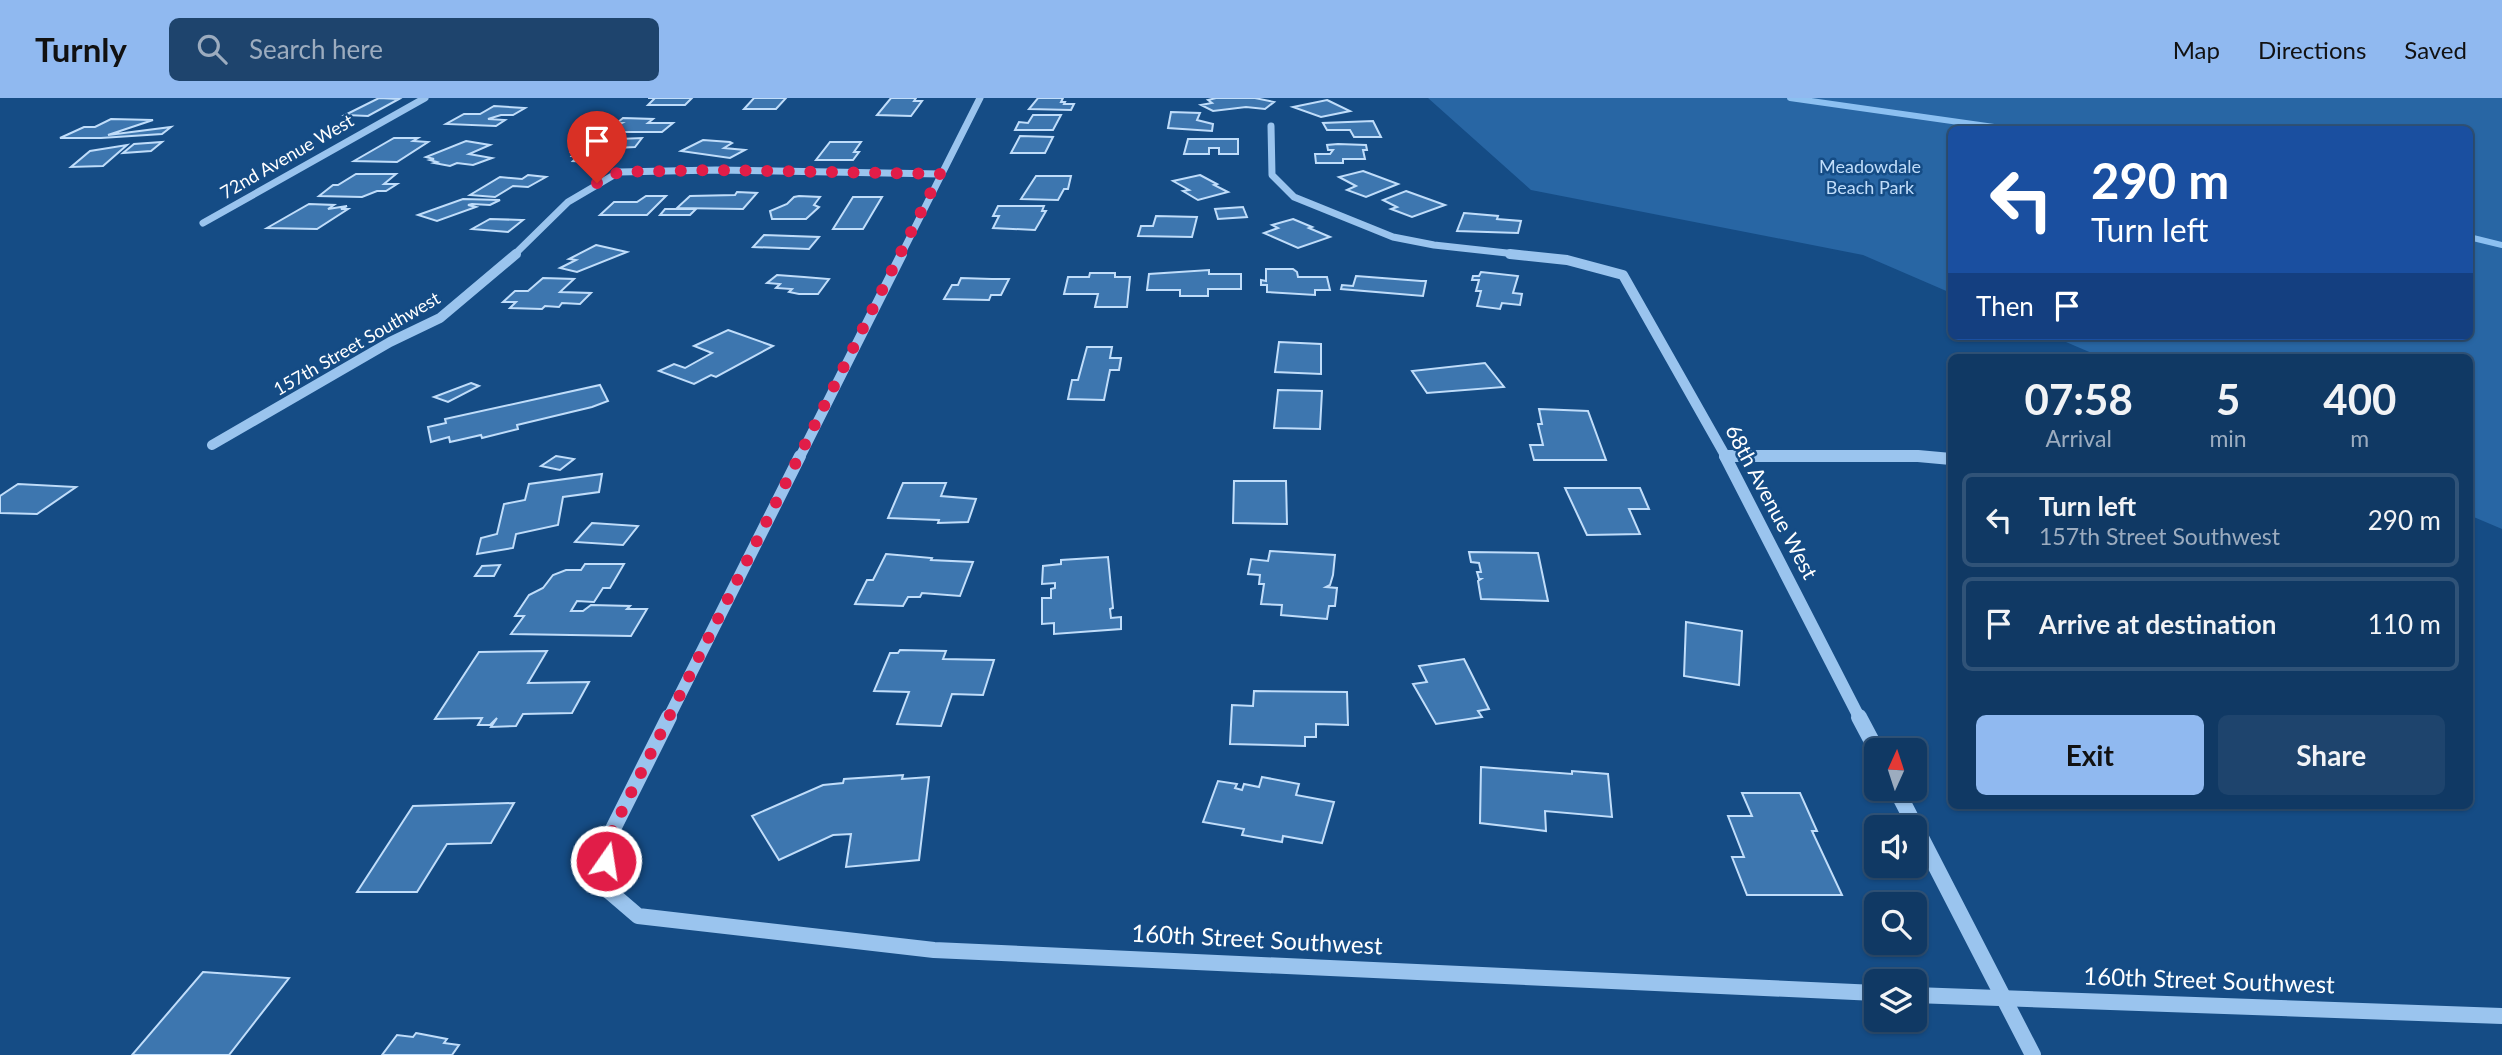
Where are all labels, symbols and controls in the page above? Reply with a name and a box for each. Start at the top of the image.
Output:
search box [169,18,659,81]
text: Turnly [35,29,127,69]
icon: search [193,30,231,68]
text: Search here [249,33,383,65]
text: Map [2173,35,2220,64]
text: Directions [2258,35,2366,64]
text: Saved [2404,35,2467,64]
street label: 72nd Avenue West [216,109,358,203]
pin [567,111,627,183]
icon: arrive [578,122,616,160]
text: 290 m [2091,151,2229,209]
icon: left [1976,154,2067,245]
park label: Meadowdale Beach Park [1819,155,1921,198]
text: Turn left [2091,210,2208,249]
street label: 157th Street Southwest [269,286,444,400]
icon: arrive [2048,287,2086,325]
text: Then [1976,290,2034,322]
text: 07:58 [2025,374,2133,424]
text: 5 [2216,374,2240,424]
text: 400 [2323,374,2396,424]
street label: 68th Avenue West [1721,420,1824,583]
text: Arrival [2046,424,2112,452]
text: min [2209,424,2247,452]
text: m [2350,424,2369,452]
text: Turn left [2039,490,2136,522]
icon: left [1980,501,2018,539]
text: 290 m [2368,504,2441,536]
text: 157th Street Southwest [2039,522,2280,550]
icon: arrive [1980,605,2018,643]
text: Arrive at destination [2039,608,2276,640]
text: 110 m [2368,608,2441,640]
button: Exit [1976,715,2204,795]
button: Share [2218,715,2445,795]
north arrow [1864,738,1927,802]
map controls [1864,738,1927,1032]
button: sound [1864,815,1927,878]
position arrow [569,824,643,898]
button: search [1864,892,1927,955]
street label: 160th Street Southwest [1131,917,1384,960]
street label: 160th Street Southwest [2083,961,2336,998]
button: layers [1864,969,1927,1032]

